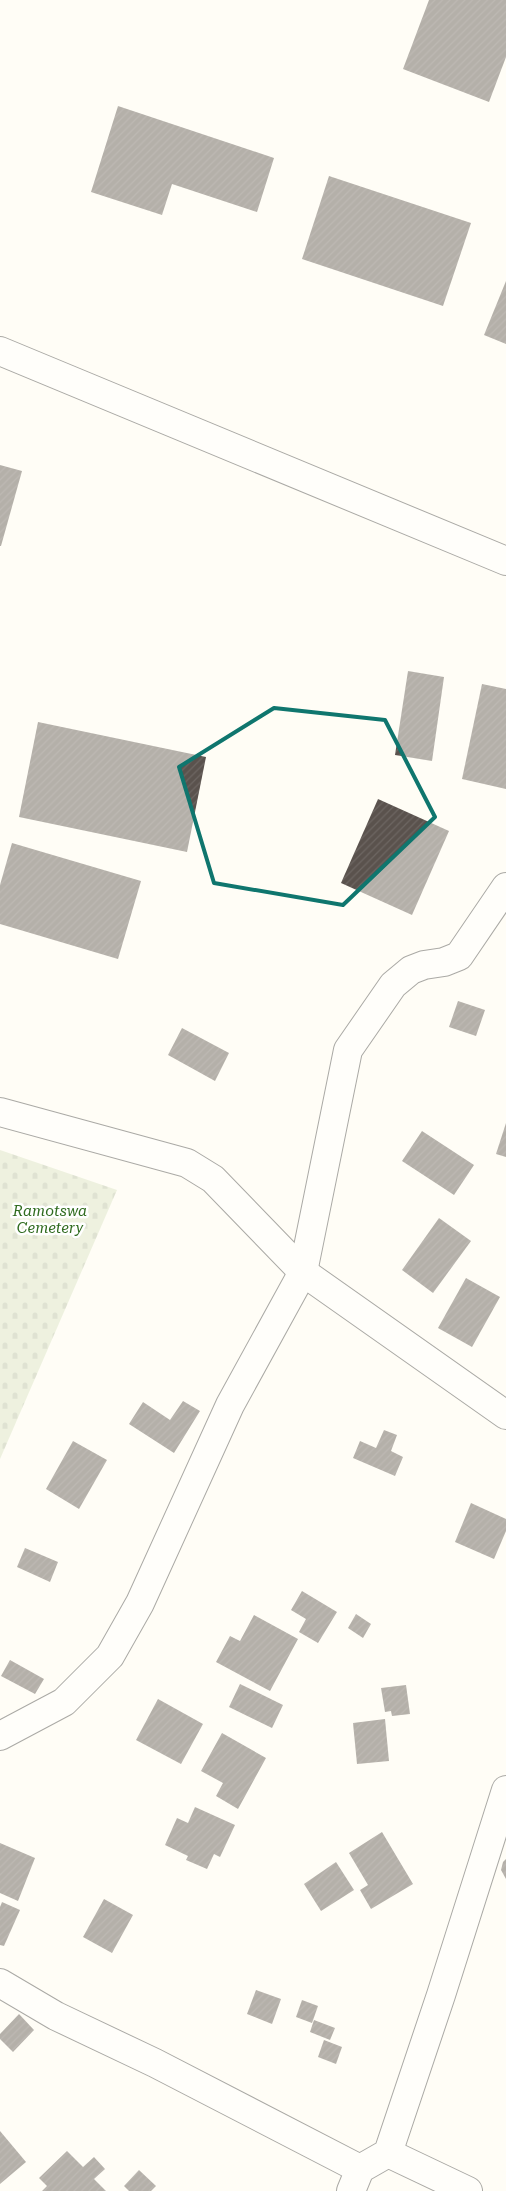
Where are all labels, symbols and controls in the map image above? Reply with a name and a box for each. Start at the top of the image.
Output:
park label: Ramotswa Cemetery [12,1202,87,1237]

